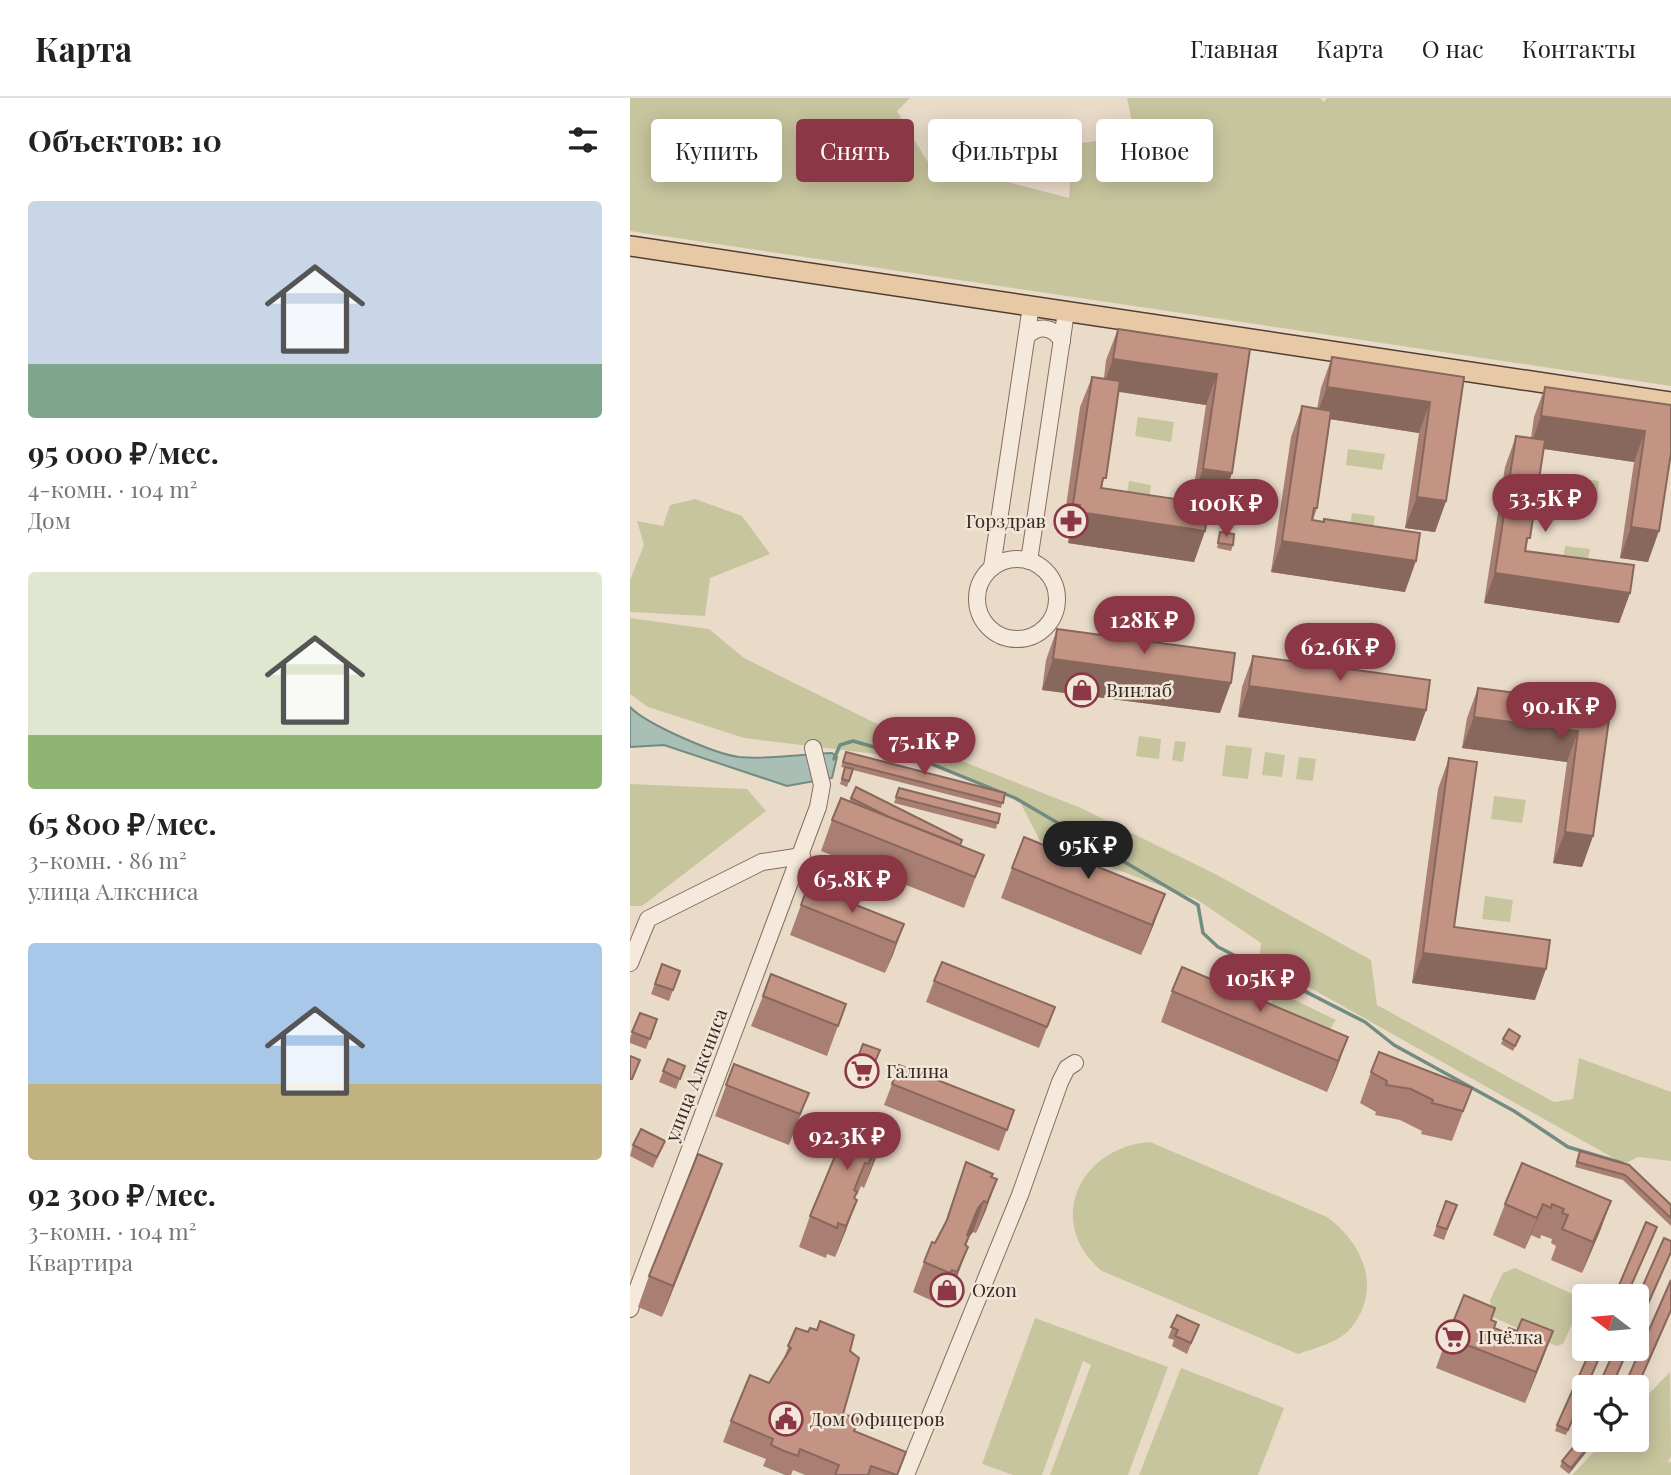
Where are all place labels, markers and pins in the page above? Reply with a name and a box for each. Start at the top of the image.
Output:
pin: 53.5K ₽ [1480,474,1610,534]
pin: 100K ₽ [1169,480,1283,539]
pharmacy icon: Горздрав [1052,502,1090,540]
place label: Горздрав [966,507,1046,533]
pin: 128K ₽ [1087,596,1201,656]
pin: 62.6K ₽ [1275,624,1405,683]
shop icon: Винлаб [1063,671,1101,709]
place label: Винлаб [1106,676,1172,702]
pin: 90.1K ₽ [1496,682,1626,742]
pin: 75.1K ₽ [859,718,989,777]
pin: 95K ₽ [1039,822,1137,881]
pin: 65.8K ₽ [787,856,917,915]
pin: 105K ₽ [1203,954,1317,1014]
supermarket icon: Галина [843,1052,881,1090]
place label: Галина [886,1057,949,1083]
pin: 92.3K ₽ [782,1112,912,1172]
shop icon: Ozon [928,1271,966,1309]
place label: Ozon [972,1276,1018,1302]
supermarket icon: Пчёлка [1434,1318,1472,1356]
place label: Пчёлка [1478,1323,1543,1349]
public building icon: Дом Офицеров [767,1400,805,1438]
place label: Дом Офицеров [810,1405,945,1431]

